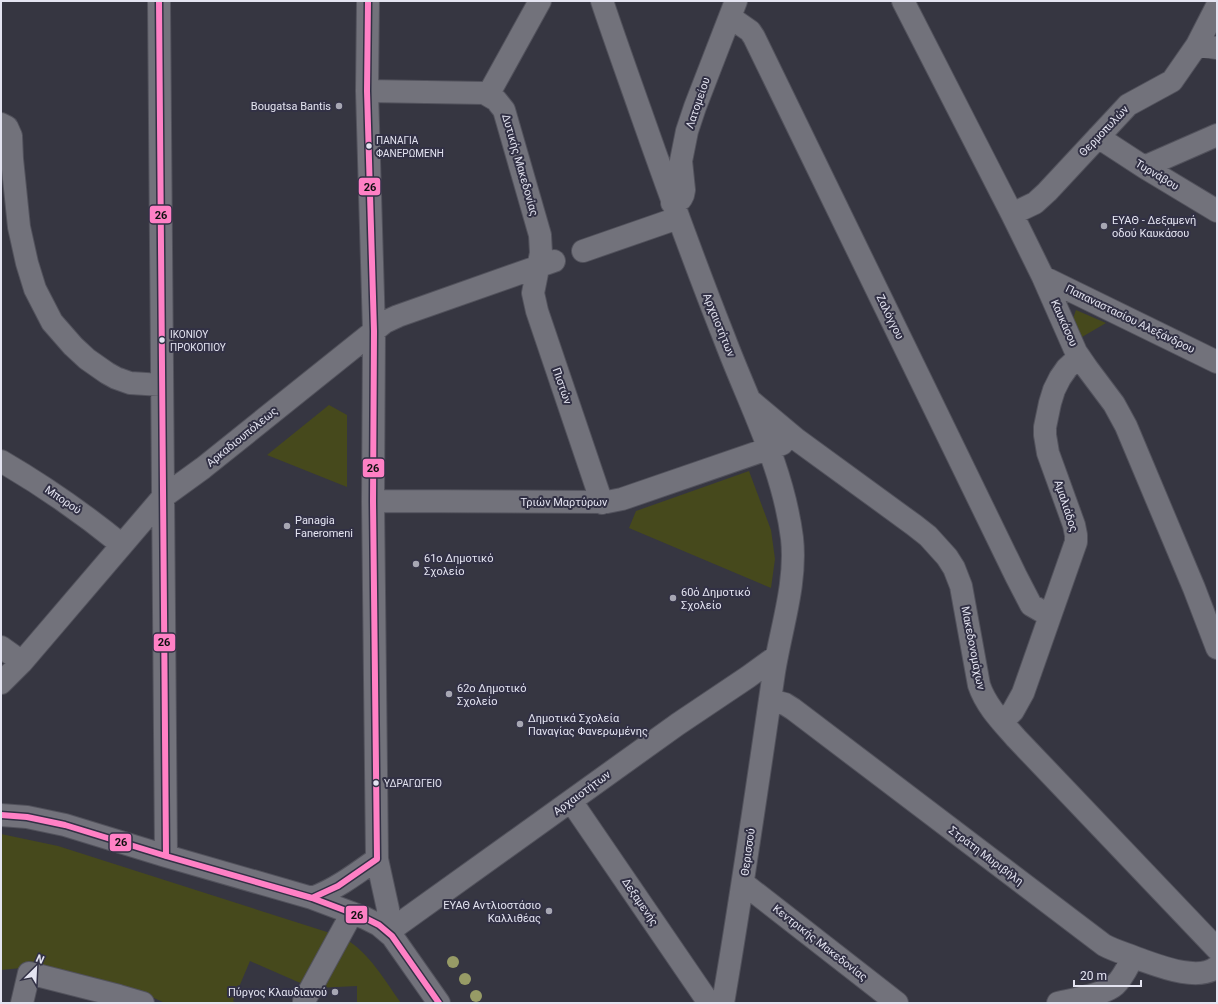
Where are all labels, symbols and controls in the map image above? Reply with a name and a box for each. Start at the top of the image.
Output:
street label: Λατομείου [683,76,713,130]
place label: Bougatsa Bantis [251,100,331,113]
marker: Bougatsa Bantis [334,101,344,111]
street label: Θερμοπυλών [1077,103,1132,159]
street label: Δυτικής Μακεδονίας [499,113,541,218]
place label: ΠΑΝΑΓΙΑ ΦΑΝΕΡΩΜΕΝΗ [376,135,444,159]
marker: ΠΑΝΑΓΙΑ ΦΑΝΕΡΩΜΕΝΗ [364,141,374,151]
street label: Τυρνάβου [1133,157,1181,193]
line badge: 26 [358,177,381,196]
text: 26 [364,181,376,194]
line badge: 26 [149,205,172,224]
text: 26 [155,209,167,222]
place label: ΕΥΑΘ - Δεξαμενή οδού Καυκάσου [1112,214,1196,240]
marker: ΕΥΑΘ - Δεξαμενή οδού Καυκάσου [1099,221,1109,231]
street label: Παπαναστασίου Αλεξάνδρου [1063,282,1197,356]
street label: Αρχαιοτήτων [700,291,738,359]
street label: Ζαλόγγου [874,292,906,342]
street label: Καυκάσου [1048,298,1080,348]
place label: ΙΚΟΝΙΟΥ ΠΡΟΚΟΠΙΟΥ [170,329,226,353]
marker: ΙΚΟΝΙΟΥ ΠΡΟΚΟΠΙΟΥ [157,335,167,345]
street label: Πιστών [550,366,575,407]
street label: Αρκαδιουπόλεως [204,404,280,470]
line badge: 26 [362,458,385,478]
text: 26 [367,462,379,475]
street label: Αμαλιάδος [1051,478,1081,534]
street label: Μπορού [42,483,84,517]
street label: Τριών Μαρτύρων [521,496,608,509]
place label: Panagia Faneromeni [295,514,353,540]
marker: Panagia Faneromeni [282,521,292,531]
place label: 61ο Δημοτικό Σχολείο [424,552,493,578]
marker: 61ο Δημοτικό Σχολείο [411,559,421,569]
place label: 60ό Δημοτικό Σχολείο [681,586,750,612]
marker: 60ό Δημοτικό Σχολείο [668,593,678,603]
street label: Μακεδονομάχων [959,605,988,691]
line badge: 26 [153,633,176,652]
text: 26 [158,636,170,649]
place label: 62ο Δημοτικό Σχολείο [457,682,526,708]
marker: 62ο Δημοτικό Σχολείο [444,689,454,699]
place label: Δημοτικά Σχολεία Παναγίας Φανερωμένης [528,712,648,738]
marker: Δημοτικά Σχολεία Παναγίας Φανερωμένης [515,719,525,729]
street label: Αρχαιοτήτων [551,768,614,818]
marker: ΥΔΡΑΓΩΓΕΙΟ [371,778,381,788]
place label: ΥΔΡΑΓΩΓΕΙΟ [384,778,442,789]
street label: Στράτη Μυριβήλη [946,824,1026,888]
street label: Θερισσού [738,827,758,877]
line badge: 26 [109,833,132,852]
text: 26 [115,836,127,849]
street label: Δεξαμενής [619,876,661,928]
place label: ΕΥΑΘ Αντλιοστάσιο Καλλιθέας [443,899,541,925]
street label: Κεντρικής Μακεδονίας [770,902,870,984]
line badge: 26 [345,905,368,924]
marker: ΕΥΑΘ Αντλιοστάσιο Καλλιθέας [544,906,554,916]
text: 26 [351,909,363,922]
north arrow [16,948,56,988]
text: N [34,952,46,967]
scale bar [1074,962,1141,988]
text: 20 m [1080,969,1107,983]
place label: Πύργος Κλαυδιανού [228,986,327,999]
marker: Πύργος Κλαυδιανού [330,987,340,997]

